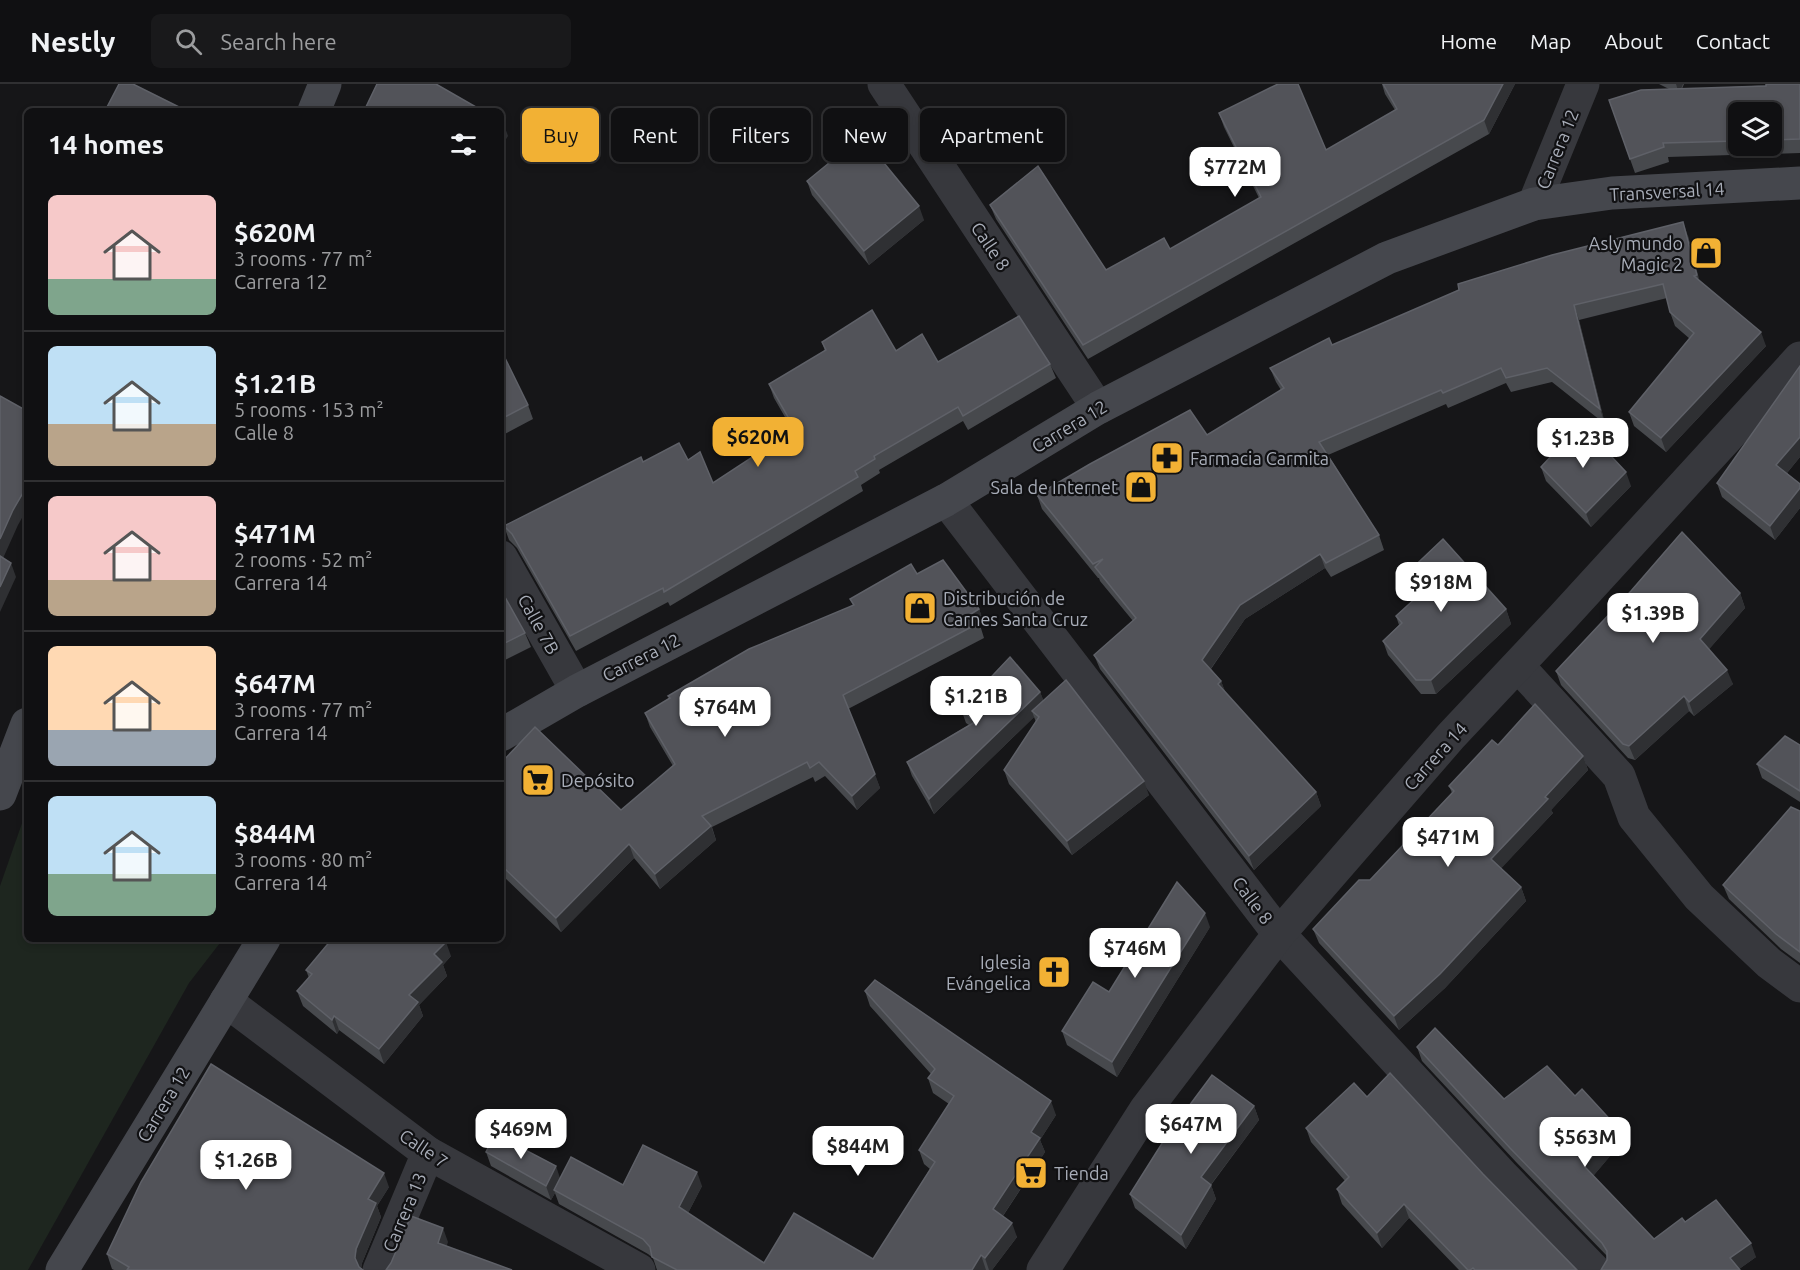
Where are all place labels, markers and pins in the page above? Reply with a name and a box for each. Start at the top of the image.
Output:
pin: $772M [1193,147,1277,198]
place label: Asly mundo Magic 2 [1589,233,1683,274]
shop icon: Asly mundo Magic 2 [1688,235,1724,271]
pin: $620M [716,417,800,468]
pin: $1.23B [1534,418,1632,469]
pharmacy icon: Farmacia Carmita [1149,440,1185,476]
place label: Farmacia Carmita [1190,448,1329,468]
shop icon: Sala de Internet [1123,469,1159,505]
place label: Sala de Internet [991,477,1118,497]
pin: $918M [1399,562,1483,613]
place label: Distribución de Carnes Santa Cruz [943,588,1088,629]
shop icon: Distribución de Carnes Santa Cruz [902,590,938,626]
pin: $1.39B [1604,593,1702,644]
pin: $1.21B [927,676,1025,727]
pin: $764M [683,687,767,738]
supermarket icon: Depósito [520,762,556,798]
place label: Depósito [561,770,634,790]
pin: $471M [1406,817,1490,868]
pin: $746M [1093,928,1177,979]
place label: Iglesia Evángelica [946,952,1031,993]
church icon: Iglesia Evángelica [1036,954,1072,990]
pin: $647M [1149,1104,1233,1155]
pin: $469M [479,1109,563,1160]
pin: $563M [1543,1117,1627,1168]
pin: $844M [816,1126,900,1177]
pin: $1.26B [197,1140,295,1191]
supermarket icon: Tienda [1013,1155,1049,1191]
place label: Tienda [1054,1163,1109,1183]

